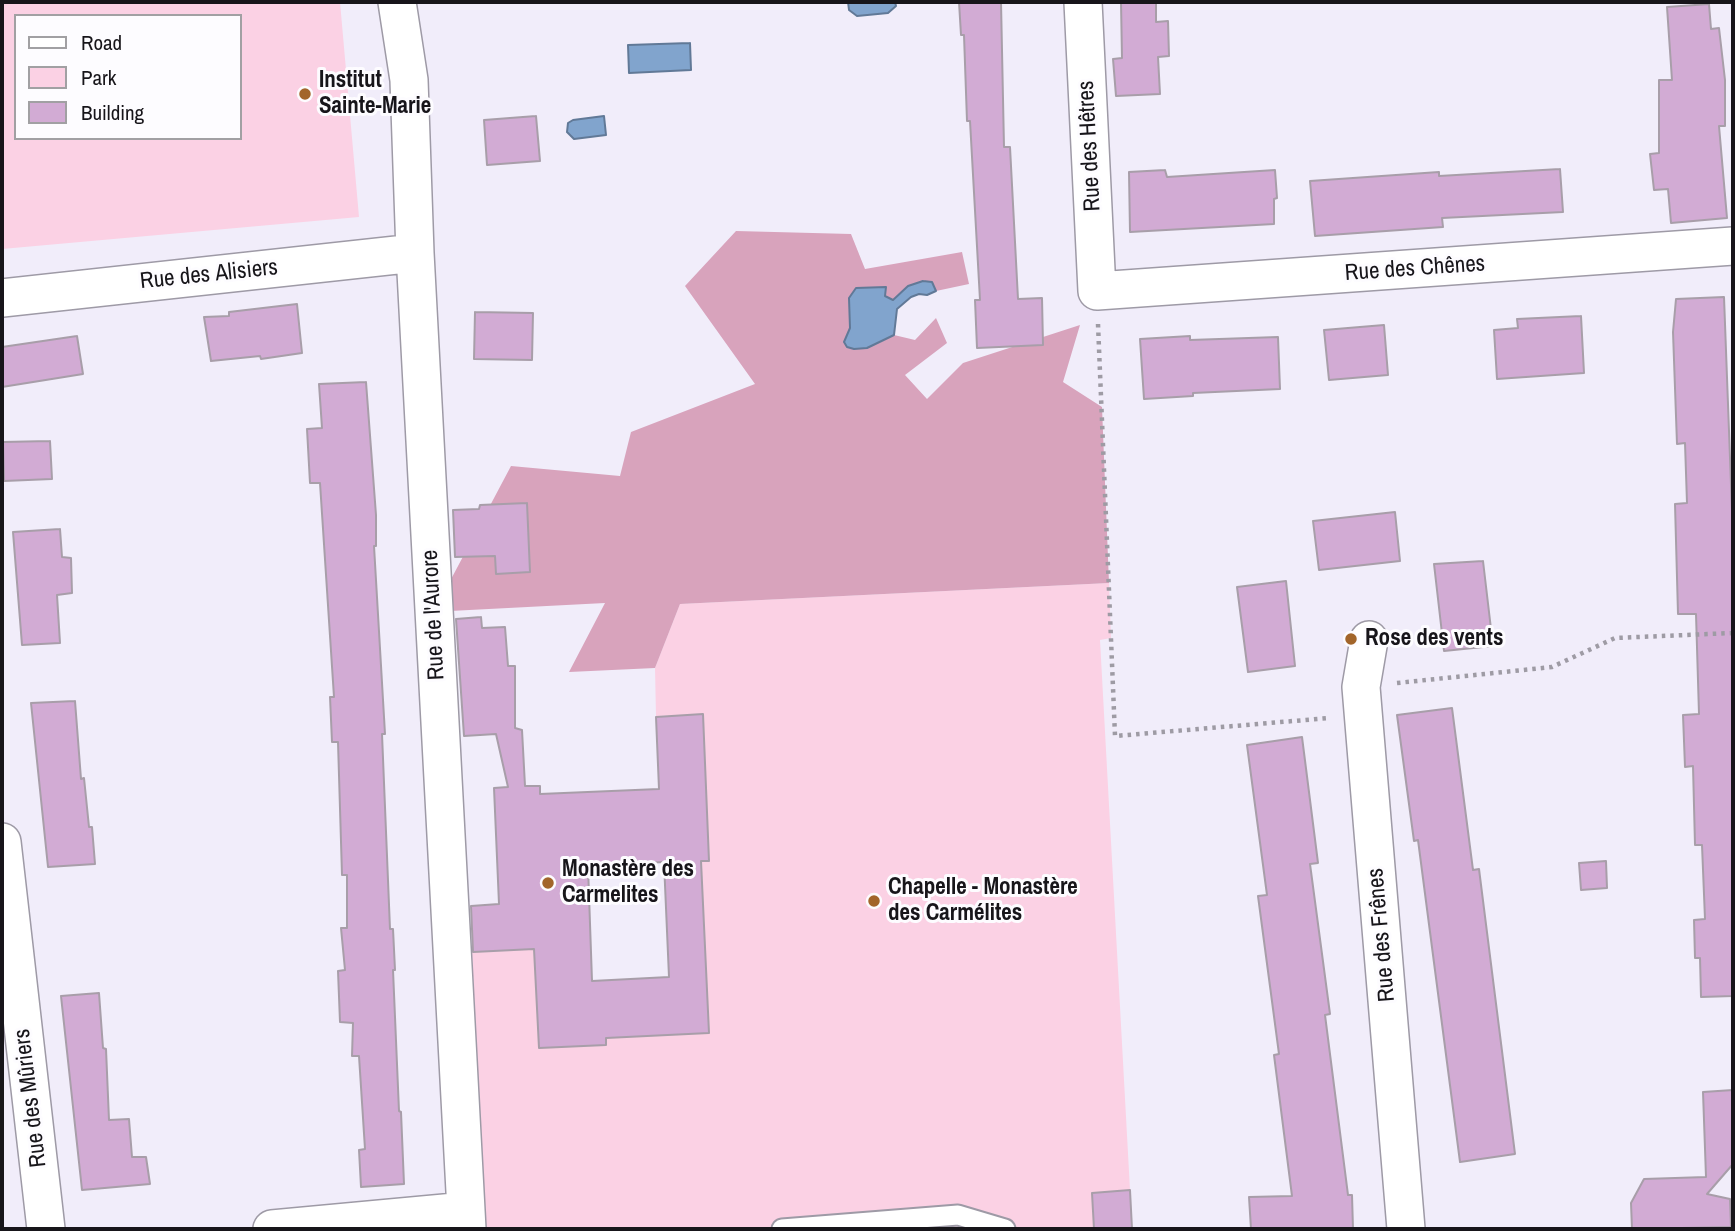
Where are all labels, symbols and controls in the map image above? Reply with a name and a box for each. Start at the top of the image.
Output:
legend [14,14,242,140]
text: Road [81,28,122,57]
text: Park [81,63,116,92]
place label: Institut Sainte-Marie [319,67,431,121]
street label: Rue des Hêtres [1073,80,1107,212]
marker: Institut Sainte-Marie [297,86,313,102]
text: Building [81,98,144,127]
street label: Rue des Chênes [1344,250,1486,288]
street label: Rue des Alisiers [139,254,279,296]
street label: Rue de l'Aurore [417,549,451,681]
place label: Rose des vents [1365,625,1503,653]
marker: Rose des vents [1343,631,1359,647]
place label: Monastère des Carmelites [562,856,694,910]
street label: Rue des Frênes [1362,867,1402,1003]
place label: Chapelle - Monastère des Carmélites [888,874,1078,928]
marker: Monastère des Carmelites [540,875,556,891]
marker: Chapelle - Monastère des Carmélites [866,893,882,909]
street label: Rue des Mûriers [9,1027,53,1169]

